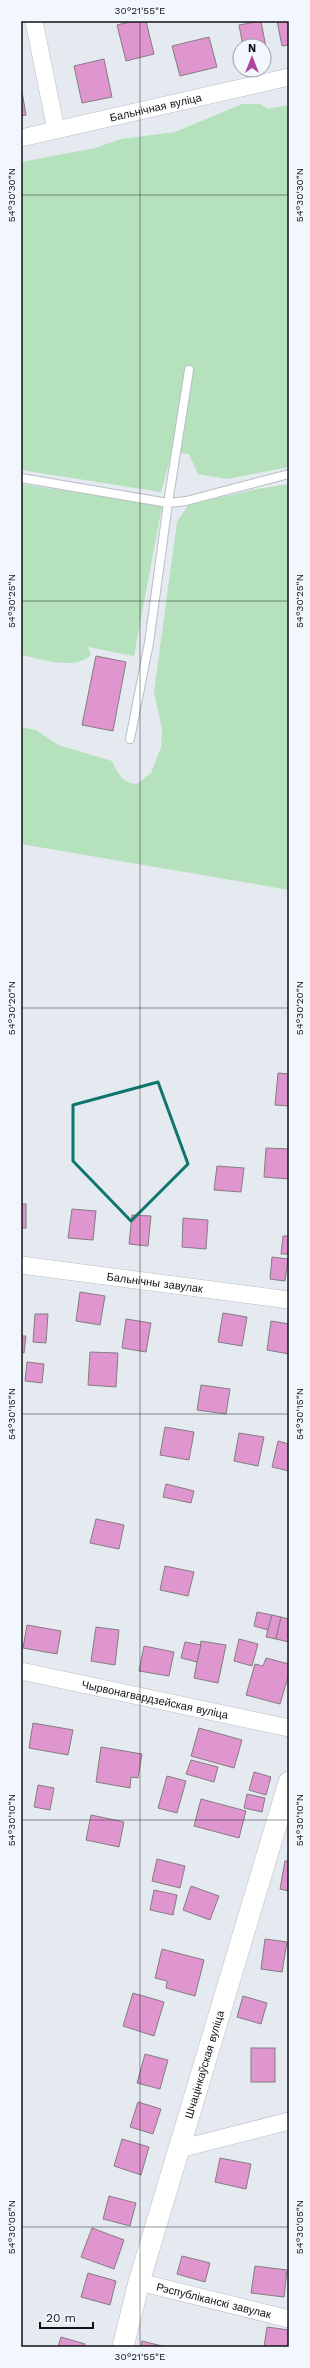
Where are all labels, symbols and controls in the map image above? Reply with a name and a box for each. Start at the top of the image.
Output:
text: 30°21'55"E [115,5,165,16]
north arrow [232,38,272,78]
text: N [248,42,256,55]
street label: Бальнічная вуліца [108,90,204,124]
text: 54°30'30"N [6,168,17,222]
text: 54°30'30"N [294,168,305,222]
text: 54°30'25"N [6,574,17,628]
text: 54°30'25"N [294,574,305,628]
text: 54°30'20"N [6,981,17,1035]
text: 54°30'20"N [294,981,305,1035]
street label: Бальнічны завулак [106,1270,204,1295]
text: 54°30'15"N [6,1388,17,1440]
text: 54°30'15"N [294,1388,305,1440]
street label: Чырвонагвардзейская вуліца [81,1678,230,1722]
text: 54°30'10"N [6,1794,17,1846]
text: 54°30'10"N [294,1794,305,1846]
street label: Шчацінкаўская вуліца [182,2008,227,2120]
text: 54°30'05"N [6,2200,17,2254]
text: 54°30'05"N [294,2200,305,2254]
street label: Рэспубліканскі завулак [155,2280,273,2321]
scale bar [40,2304,93,2330]
text: 20 m [46,2311,76,2325]
text: 30°21'55"E [115,2351,165,2362]

